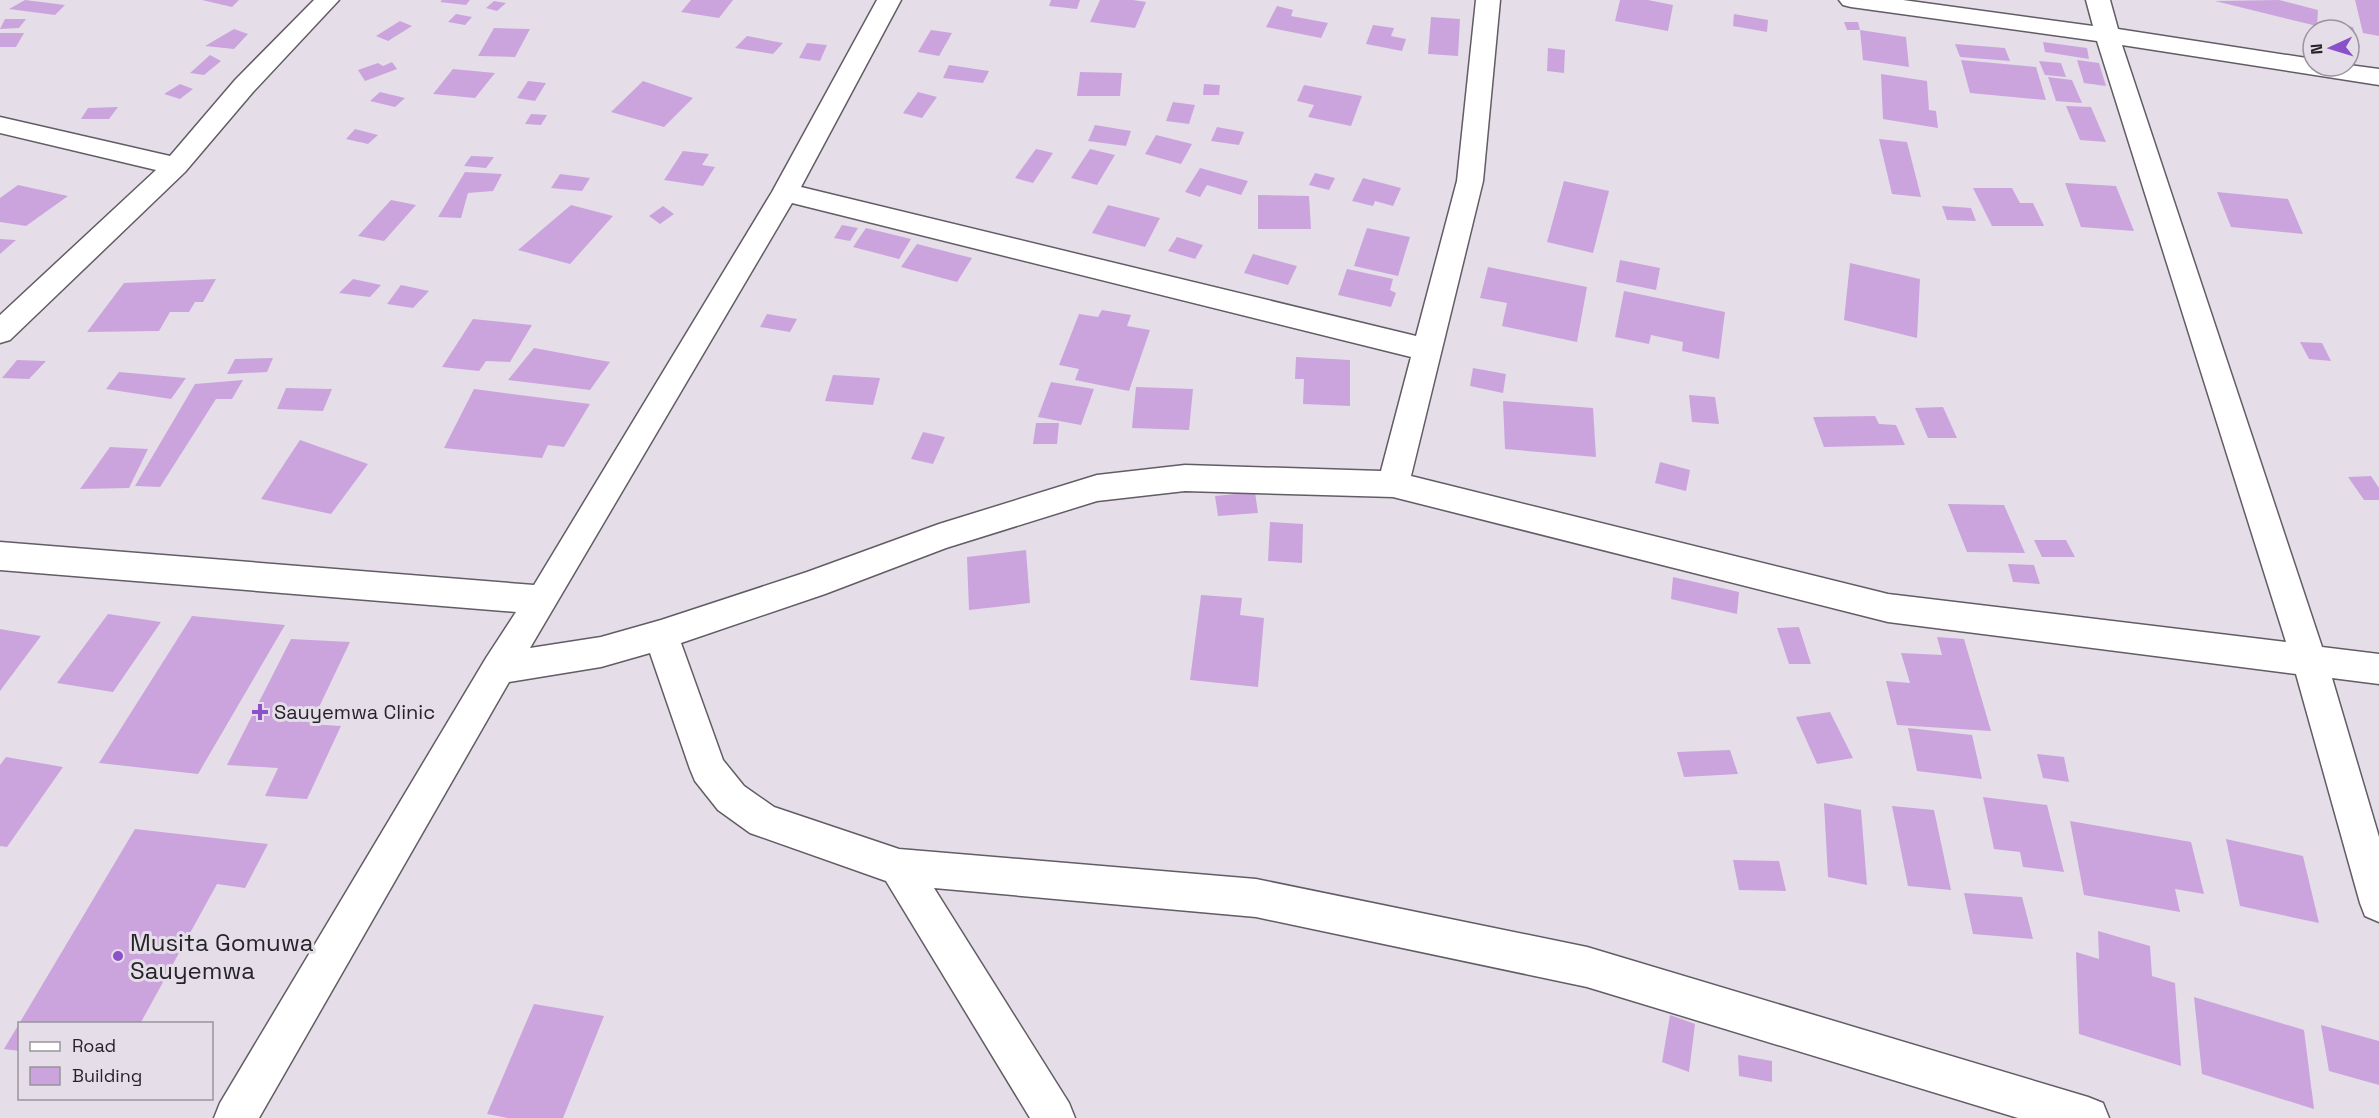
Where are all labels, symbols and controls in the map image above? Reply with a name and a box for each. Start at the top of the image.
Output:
north arrow [2301,18,2361,78]
text: N [2306,43,2327,55]
place label: Sauyemwa Clinic [274,699,435,725]
marker: Sauyemwa Clinic [251,703,269,721]
place label: Musita Gomuwa Sauyemwa [130,927,314,986]
marker: Musita Gomuwa Sauyemwa [111,949,125,963]
legend [18,1022,213,1100]
text: Road [72,1034,116,1057]
text: Building [72,1064,142,1087]

